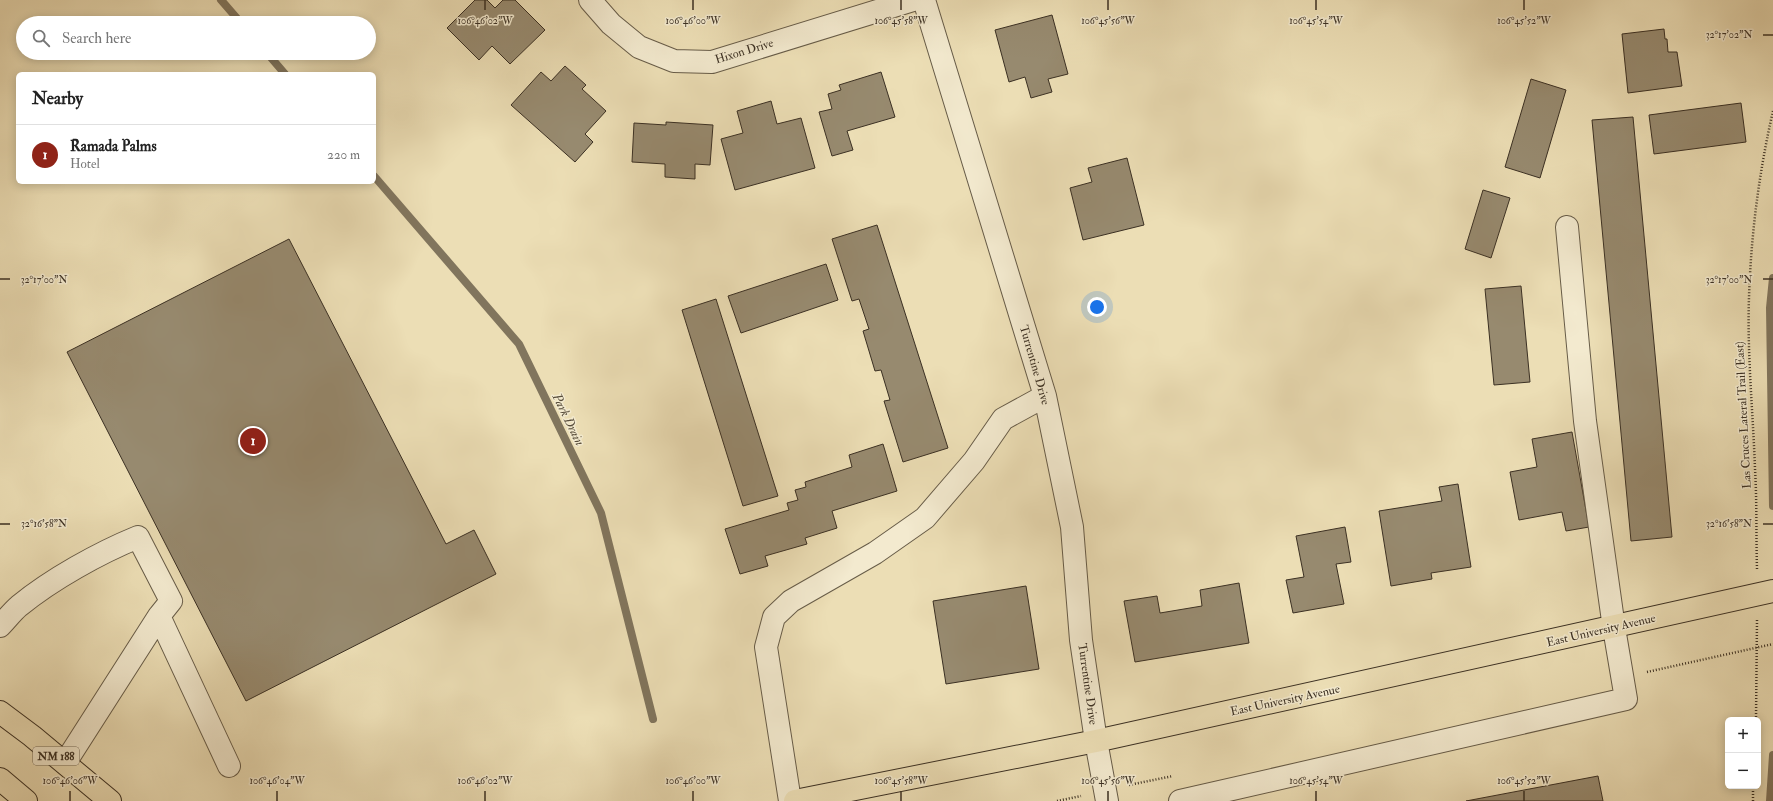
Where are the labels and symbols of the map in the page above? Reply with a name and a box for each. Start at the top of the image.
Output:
text: 106°46'02"W [458,15,513,27]
text: 106°46'00"W [666,15,721,27]
text: 106°45'58"W [874,15,928,27]
text: 106°45'56"W [1081,15,1136,27]
text: 106°45'54"W [1289,15,1344,27]
text: 106°45'52"W [1497,15,1552,27]
text: 32°17'02"N [1706,29,1752,41]
street label: Hixon Drive [713,36,775,67]
text: 32°17'00"N [21,274,67,286]
text: 32°17'00"N [1706,274,1752,286]
your location [1087,297,1107,317]
street label: Turrentine Drive [1016,324,1053,407]
street label: Las Cruces Lateral Trail (East) [1732,341,1755,489]
water label: Park Drain [548,390,588,448]
pin: 1 [240,426,266,456]
text: 32°16'58"N [21,518,67,530]
text: 32°16'58"N [1706,518,1752,530]
street label: East University Avenue [1545,611,1657,650]
street label: Turrentine Drive [1074,642,1101,726]
street label: East University Avenue [1229,682,1341,719]
road number: NM 188 [33,747,79,765]
text: 106°46'06"W [43,775,98,787]
text: 106°46'04"W [249,775,305,787]
text: 106°46'02"W [458,775,513,787]
text: 106°46'00"W [666,775,721,787]
text: 106°45'58"W [874,775,928,787]
text: 106°45'56"W [1081,775,1136,787]
text: 106°45'54"W [1289,775,1344,787]
text: 106°45'52"W [1497,775,1552,787]

